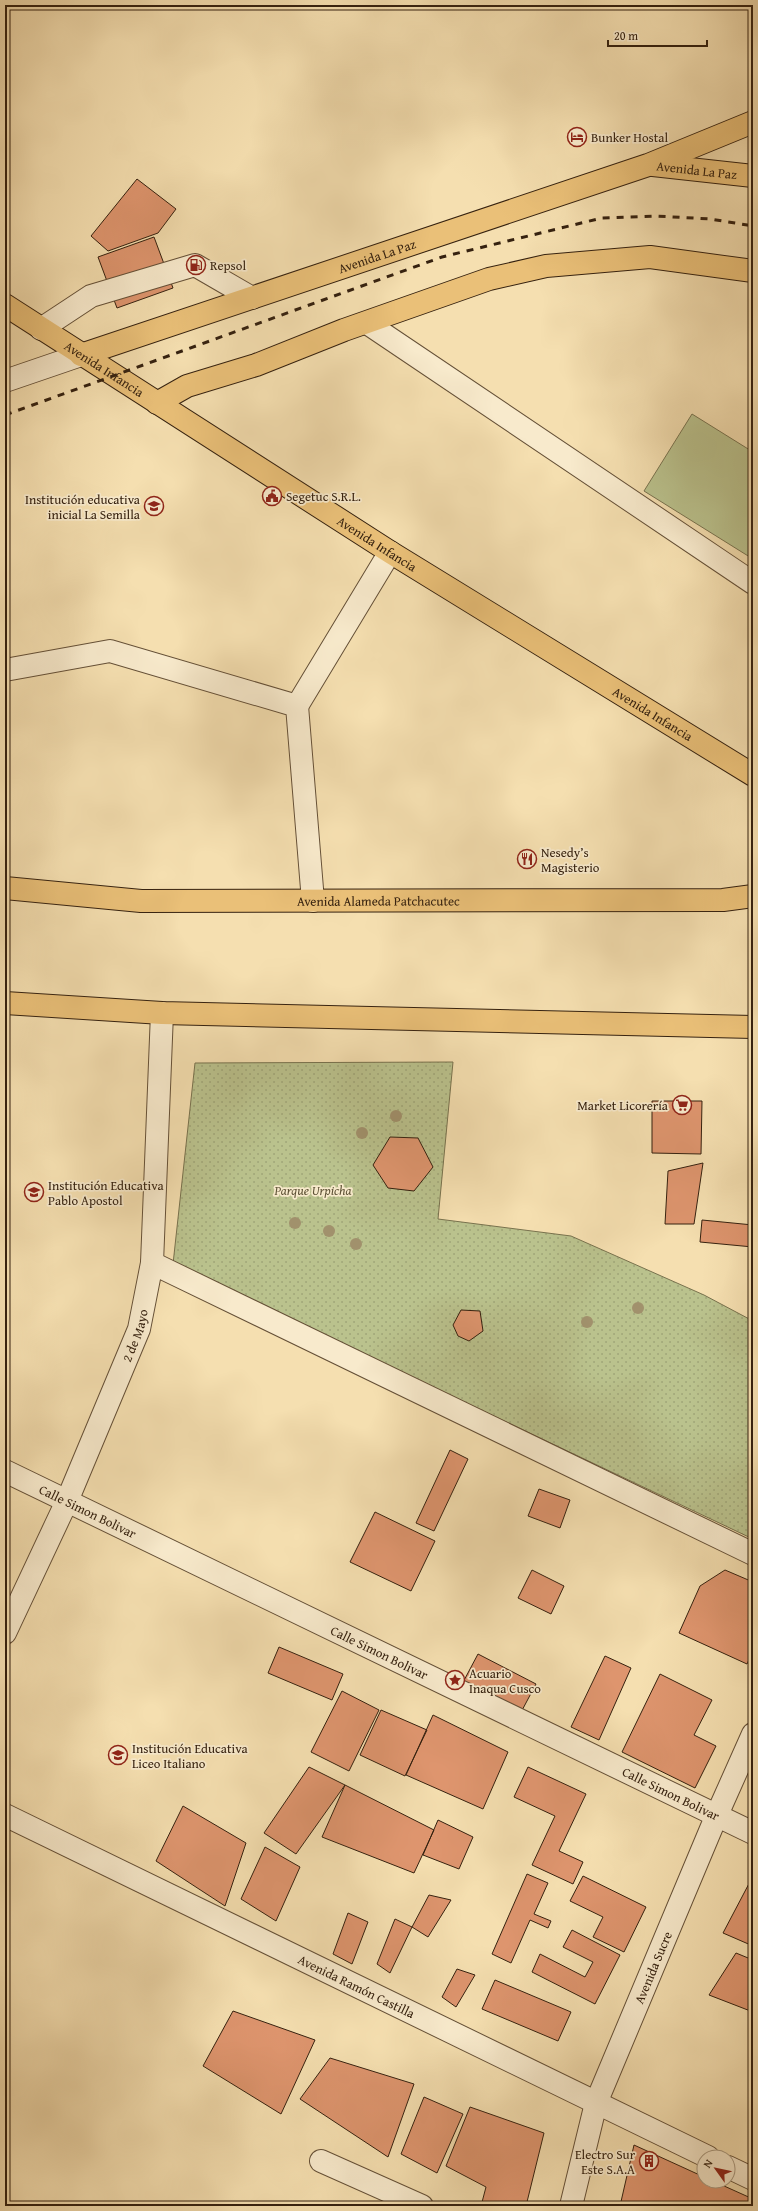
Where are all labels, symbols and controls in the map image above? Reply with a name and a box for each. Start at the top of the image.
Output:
scale bar [608,22,707,48]
text: 20 m [614,27,638,44]
hotel icon: Bunker Hostal [566,126,588,148]
place label: Bunker Hostal [591,128,669,147]
street label: Avenida La Paz [656,156,738,184]
street label: Avenida La Paz [336,234,419,278]
fuel station icon: Repsol [185,254,207,276]
place label: Repsol [210,256,246,275]
street label: Avenida Infancia [61,337,148,402]
public building icon: Segetuc S.R.L. [261,485,283,507]
place label: Segetuc S.R.L. [286,487,361,506]
place label: Institución educativa inicial La Semilla [25,490,141,524]
school or university icon: Institución educativa inicial La Semilla [143,495,165,517]
street label: Avenida Infancia [333,512,421,577]
street label: Avenida Infancia [609,682,697,746]
place label: Nesedy’s Magisterio [541,843,600,877]
restaurant icon: Nesedy’s Magisterio [516,848,538,870]
street label: Avenida Alameda Patchacutec [297,891,460,911]
supermarket icon: Market Licorería [671,1094,693,1116]
place label: Market Licorería [577,1096,669,1115]
place label: Institución Educativa Pablo Apostol [48,1176,164,1210]
school or university icon: Institución Educativa Pablo Apostol [23,1181,45,1203]
park label: Parque Urpicha [273,1181,352,1200]
street label: 2 de Mayo [117,1307,153,1365]
street label: Calle Simon Bolivar [36,1480,140,1543]
street label: Calle Simon Bolivar [327,1621,432,1685]
place label: Acuario Inaqua Cusco [469,1664,541,1698]
place icon: Acuario Inaqua Cusco [444,1669,466,1691]
place label: Institución Educativa Liceo Italiano [132,1739,248,1773]
school or university icon: Institución Educativa Liceo Italiano [107,1744,129,1766]
street label: Calle Simon Bolivar [619,1762,723,1826]
street label: Avenida Sucre [630,1928,677,2007]
street label: Avenida Ramón Castilla [295,1950,419,2023]
place label: Electro Sur Este S.A.A [575,2145,636,2179]
north arrow [696,2149,736,2189]
building icon: Electro Sur Este S.A.A [638,2150,660,2172]
text: N [699,2156,717,2171]

